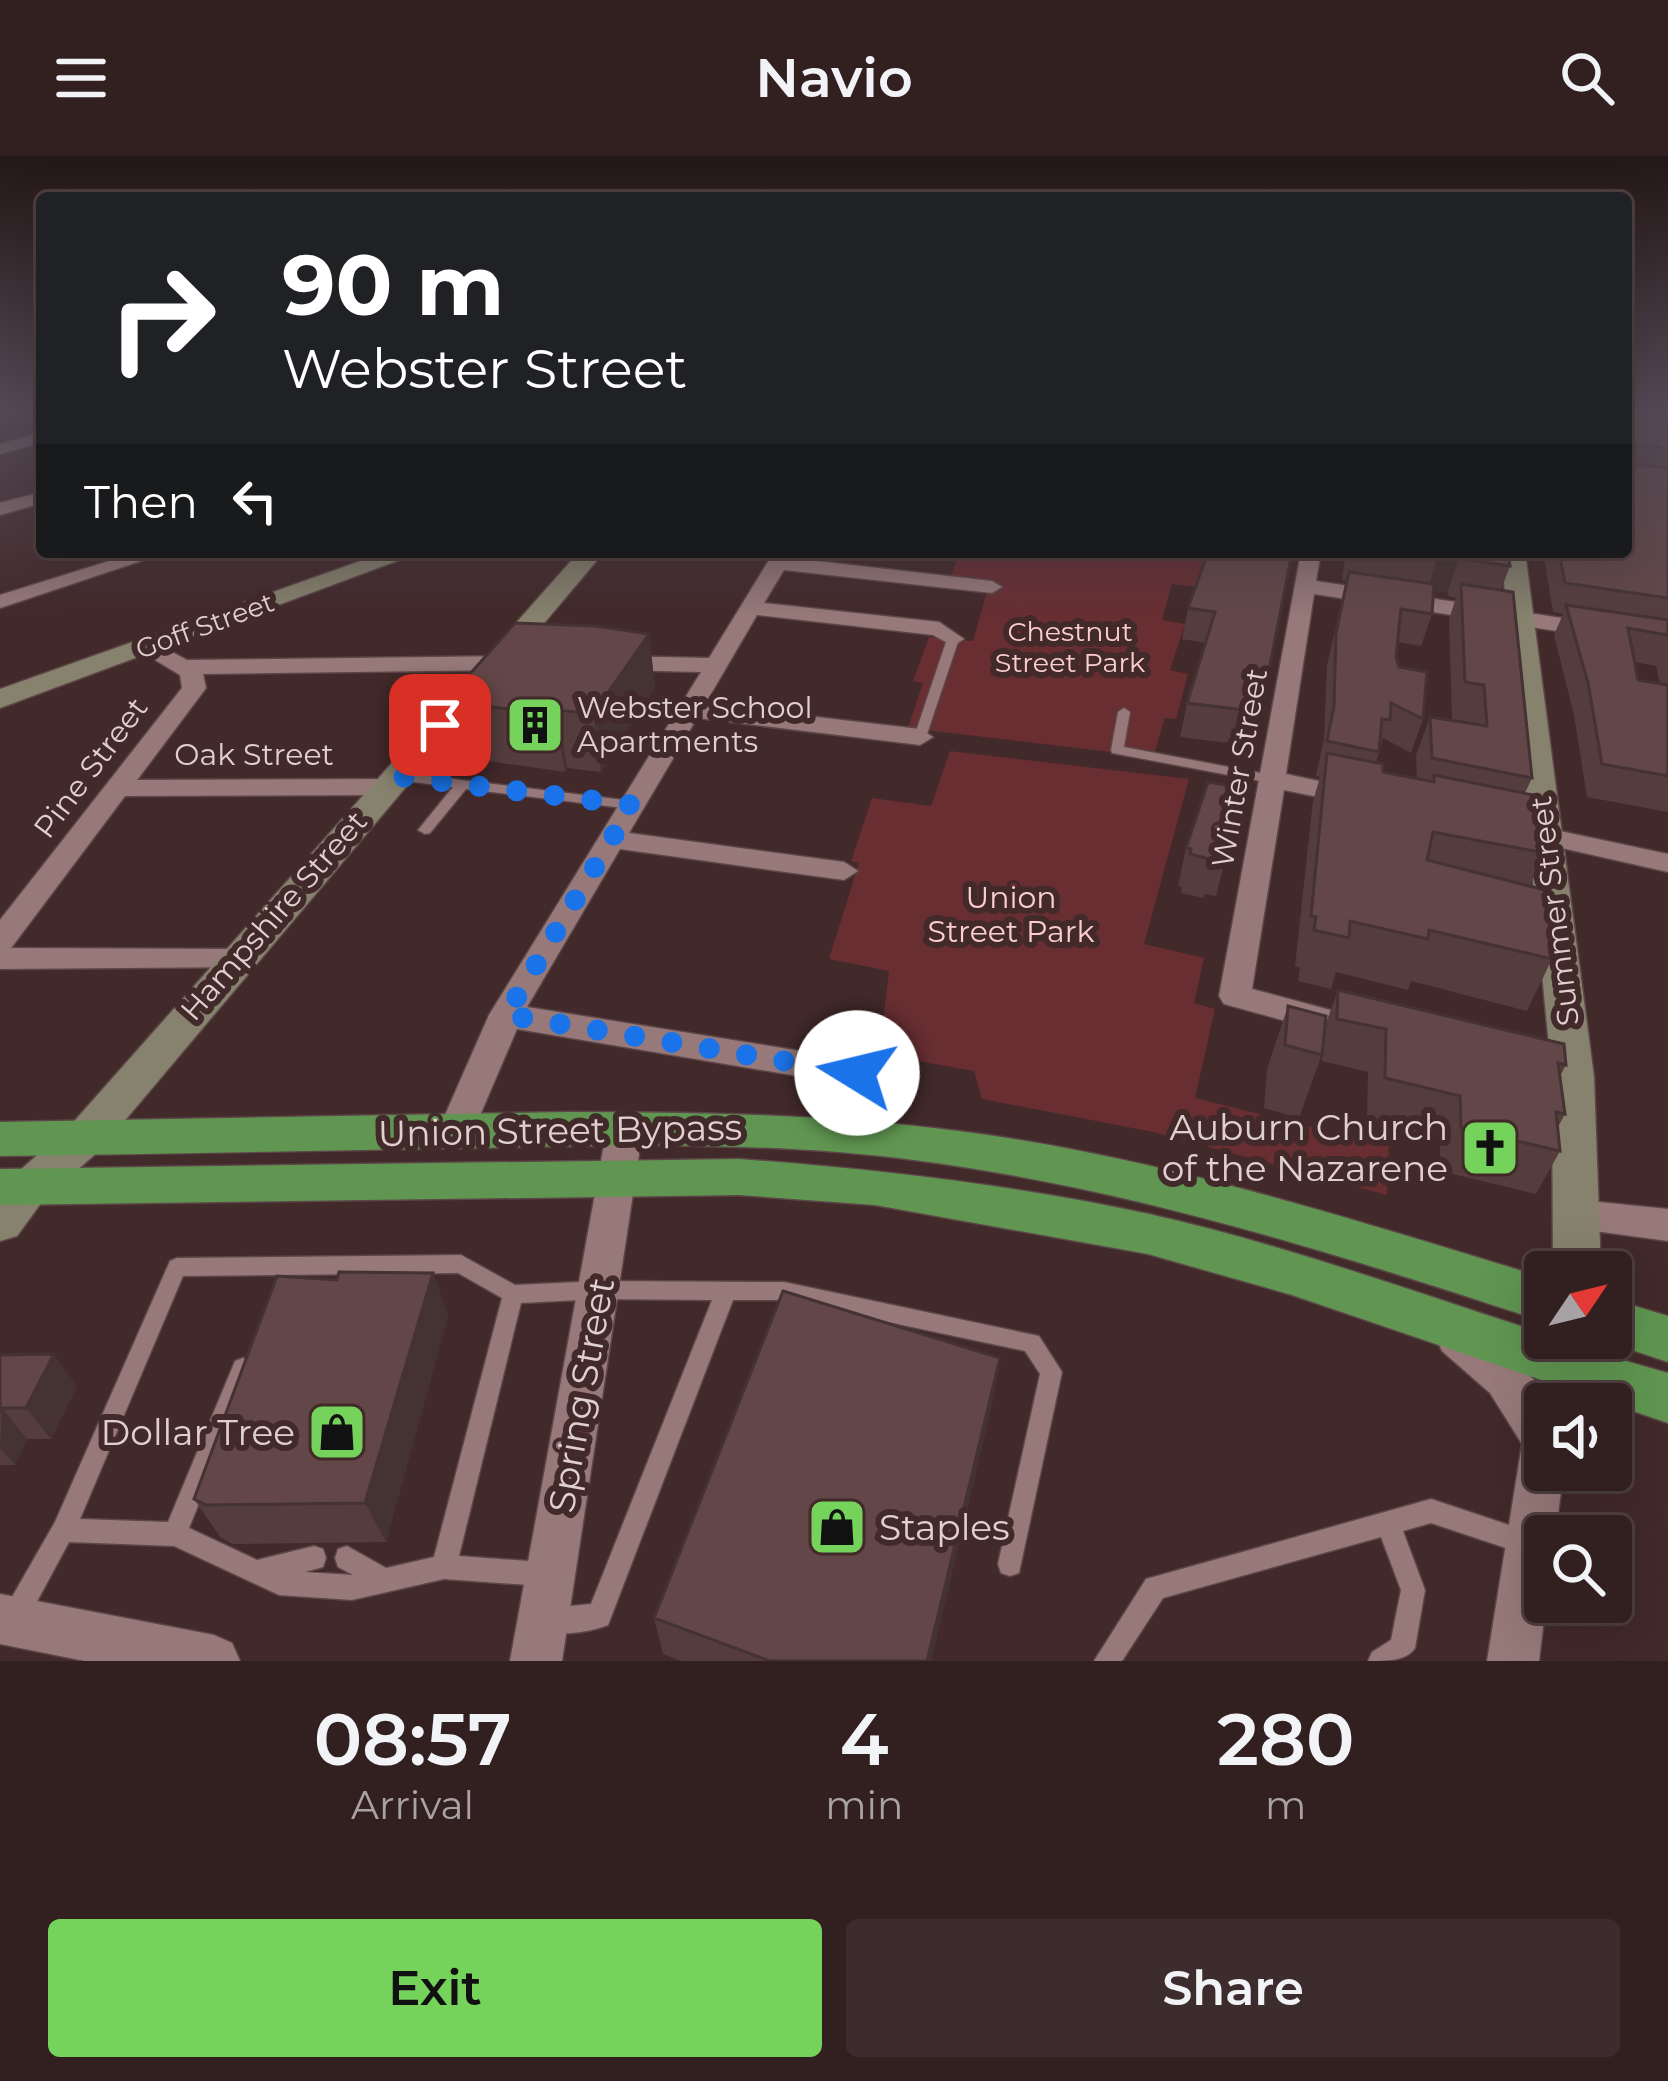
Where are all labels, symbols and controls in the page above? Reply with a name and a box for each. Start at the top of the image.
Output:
icon: menu [48,45,114,111]
text: Navio [755,45,913,111]
icon: search [1554,45,1620,111]
text: 90 m [282,234,504,336]
icon: right [84,240,240,396]
text: Webster Street [282,336,687,402]
icon: left [222,468,288,534]
text: Then [84,474,198,529]
street label: Goff Street [131,585,279,666]
park label: Chestnut Street Park [995,615,1146,679]
street label: Winter Street [1204,665,1275,870]
pin [389,674,491,776]
place label: Webster School Apartments [577,689,812,760]
street label: Pine Street [26,690,156,845]
icon: arrive [407,692,473,758]
building icon: Webster School Apartments [504,694,566,756]
street label: Oak Street [174,736,334,773]
street label: Summer Street [1522,794,1587,1028]
street label: Hampshire Street [173,803,375,1028]
park label: Union Street Park [927,879,1095,950]
position arrow [794,1010,920,1136]
street label: Union Street Bypass [377,1105,743,1155]
place label: Auburn Church of the Nazarene [1162,1105,1448,1190]
church icon: Auburn Church of the Nazarene [1459,1117,1521,1179]
north arrow [1524,1251,1632,1359]
map controls [1524,1251,1632,1623]
street label: Spring Street [539,1274,623,1516]
button: sound [1524,1383,1632,1491]
shop icon: Dollar Tree [306,1401,368,1463]
place label: Dollar Tree [101,1410,295,1454]
shop icon: Staples [806,1496,868,1558]
place label: Staples [879,1505,1010,1549]
button: search [1524,1515,1632,1623]
text: 08:57 [314,1695,512,1783]
text: 4 [840,1695,889,1783]
text: 280 [1217,1695,1354,1783]
text: Arrival [351,1781,474,1829]
text: min [825,1781,903,1829]
text: m [1265,1781,1306,1829]
button: Exit [48,1919,822,2057]
button: Share [846,1919,1620,2057]

